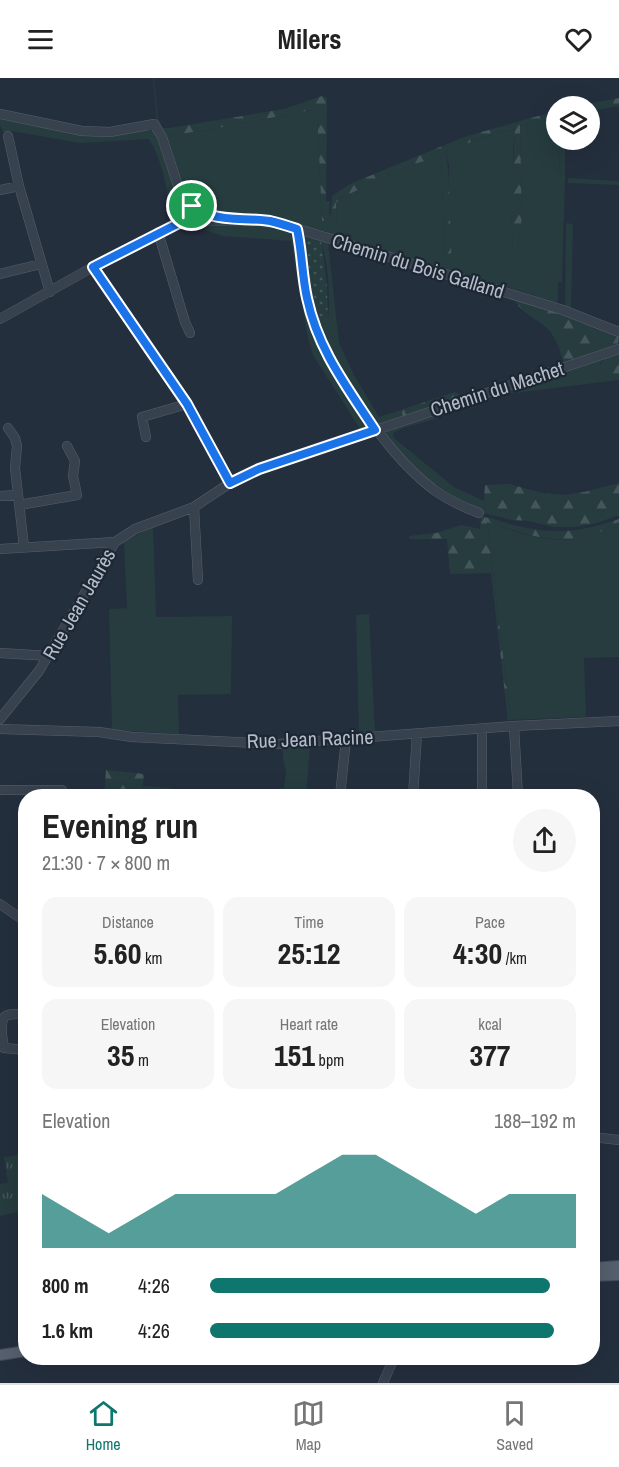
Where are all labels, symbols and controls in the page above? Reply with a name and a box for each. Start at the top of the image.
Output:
text: Milers [278,21,342,57]
icon: menu [24,23,57,56]
icon: heart [562,23,595,56]
map controls [546,96,600,150]
button: layers [546,96,600,150]
pin [166,180,217,231]
icon: arrive [175,189,208,222]
street label: Chemin du Bois Galland [329,226,508,305]
street label: Chemin du Machet [427,354,567,423]
street label: Rue Jean Jaurès [36,543,121,664]
street label: Rue Jean Racine [246,723,374,754]
text: Evening run [42,804,198,848]
button: share [513,809,576,872]
text: 21:30 · 7 × 800 m [42,849,170,876]
text: Distance [102,911,154,933]
text: Time [294,911,324,933]
text: Pace [475,911,505,933]
text: 5.60 [93,933,141,973]
text: 25:12 [278,933,340,973]
text: 4:30 [453,933,502,973]
text: km [141,947,163,969]
text: /km [502,947,527,969]
text: Elevation [101,1013,155,1035]
text: Heart rate [280,1013,338,1035]
text: kcal [478,1013,502,1035]
text: 35 [107,1035,134,1075]
text: 151 [274,1035,315,1075]
text: 377 [469,1035,511,1075]
text: m [134,1049,149,1071]
text: bpm [315,1049,344,1071]
text: Elevation [42,1107,110,1134]
text: 188–192 m [494,1107,576,1134]
text: 800 m [42,1272,89,1299]
text: 4:26 [138,1272,170,1299]
text: 1.6 km [42,1317,93,1344]
text: 4:26 [138,1317,170,1344]
tab: Home [86,1397,121,1455]
tab: Map [292,1397,325,1455]
tab: Saved [496,1397,533,1455]

